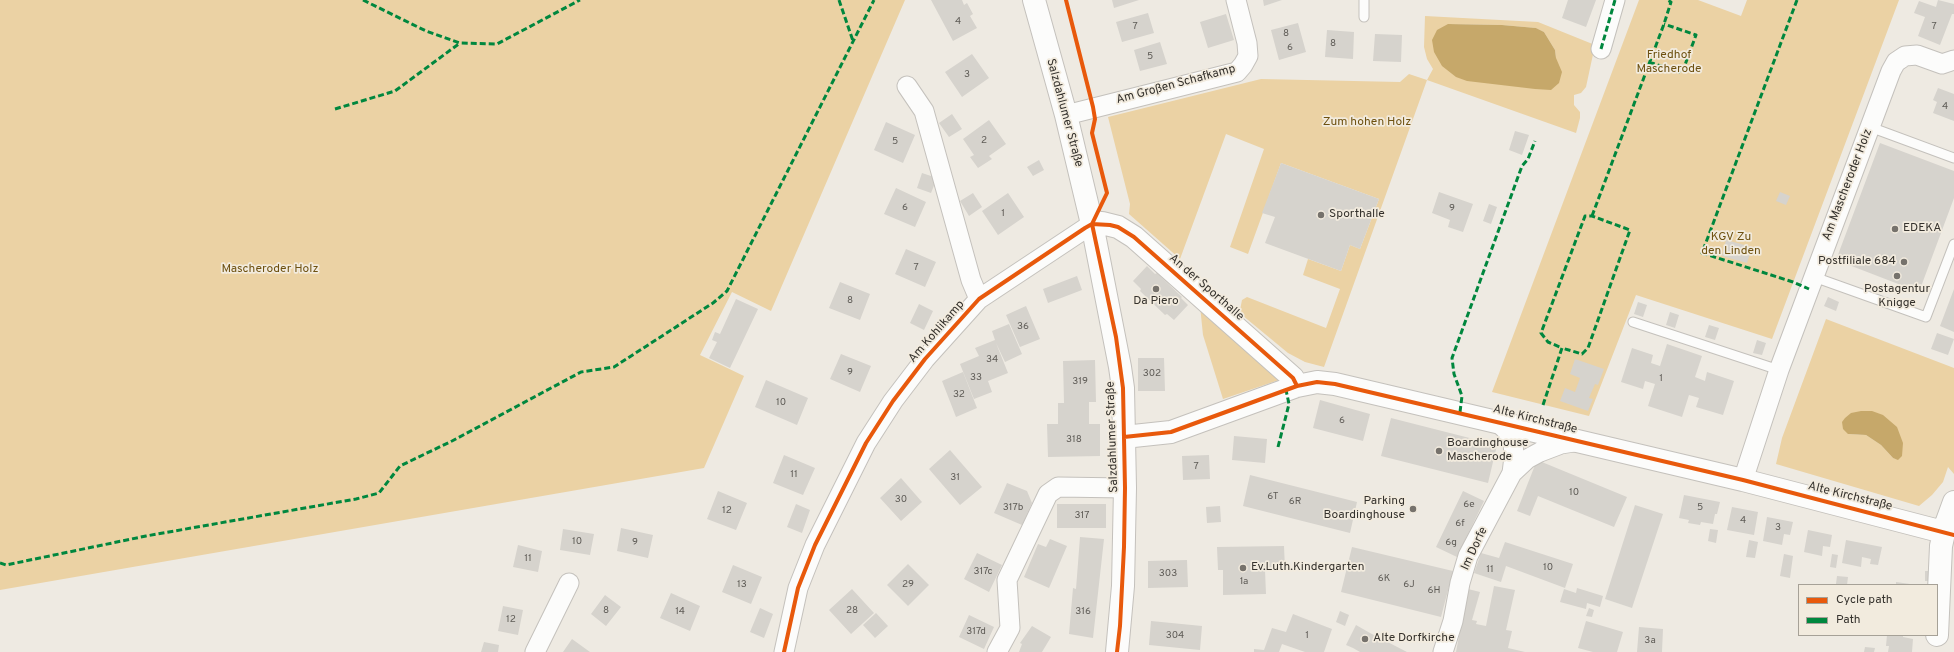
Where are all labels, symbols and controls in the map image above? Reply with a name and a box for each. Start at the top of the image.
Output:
house number: 4 [955,16,961,28]
house number: 7 [1132,21,1138,33]
house number: 7 [1931,21,1937,33]
house number: 8 [1283,28,1289,40]
house number: 8 [1330,38,1336,50]
house number: 6 [1287,42,1293,54]
park label: Friedhof Mascherode [1636,49,1702,77]
house number: 5 [1147,51,1153,63]
street label: Salzdahlumer Straße [1043,57,1085,169]
street label: Am Großen Schafkamp [1115,62,1237,108]
house number: 3 [964,69,970,81]
house number: 4 [1942,101,1948,113]
park label: Zum hohen Holz [1323,116,1411,130]
street label: Am Mascheroder Holz [1820,127,1876,243]
house number: 2 [981,135,987,147]
house number: 5 [892,136,898,148]
house number: 6 [902,202,908,214]
house number: 9 [1449,203,1455,215]
house number: 1 [1001,208,1005,220]
place label: Sporthalle [1329,208,1385,222]
marker: Sporthalle [1316,210,1326,220]
place label: EDEKA [1903,222,1941,236]
marker: EDEKA [1890,224,1900,234]
park label: KGV Zu den Linden [1701,231,1761,259]
street label: An der Sporthalle [1166,252,1246,324]
place label: Postfiliale 684 [1818,255,1896,269]
marker: Postfiliale 684 [1899,257,1909,267]
house number: 7 [913,262,919,274]
park label: Mascheroder Holz [221,263,319,277]
marker: Postagentur Knigge [1892,271,1902,281]
place label: Postagentur Knigge [1864,283,1930,311]
marker: Da Piero [1151,284,1161,294]
house number: 8 [847,295,853,307]
place label: Da Piero [1133,295,1179,309]
street label: Am Kohlikamp [906,298,968,366]
house number: 36 [1017,321,1029,333]
house number: 34 [986,354,998,366]
house number: 9 [847,367,853,379]
house number: 302 [1143,368,1161,380]
house number: 33 [970,372,982,384]
house number: 1 [1659,373,1663,385]
house number: 319 [1072,376,1088,388]
street label: Salzdahlumer Straße [1104,381,1122,493]
house number: 32 [953,389,965,401]
house number: 10 [776,397,786,409]
street label: Alte Kirchstraße [1491,403,1579,437]
house number: 6 [1339,415,1345,427]
house number: 318 [1066,434,1082,446]
place label: Boardinghouse Mascherode [1447,437,1529,465]
marker: Boardinghouse Mascherode [1434,446,1444,456]
house number: 7 [1193,461,1199,473]
house number: 11 [790,469,798,481]
house number: 31 [950,472,960,484]
street label: Alte Kirchstraße [1806,480,1894,514]
house number: 10 [1569,487,1579,499]
house number: 6T [1267,491,1279,503]
house number: 30 [895,494,907,506]
place label: Parking Boardinghouse [1323,495,1405,523]
house number: 6R [1289,496,1301,508]
house number: 6e [1463,499,1475,511]
house number: 317b [1003,502,1023,514]
house number: 5 [1697,502,1703,514]
marker: Parking Boardinghouse [1408,504,1418,514]
house number: 12 [722,505,732,517]
house number: 317 [1075,510,1089,522]
house number: 4 [1740,515,1746,527]
house number: 6f [1455,518,1465,530]
house number: 3 [1775,522,1781,534]
street label: Im Dorfe [1459,525,1491,573]
house number: 10 [572,536,582,548]
house number: 9 [632,537,638,549]
house number: 6g [1445,537,1457,549]
house number: 11 [524,553,532,565]
place label: Ev.Luth.Kindergarten [1251,561,1364,575]
house number: 10 [1543,562,1553,574]
marker: Ev.Luth.Kindergarten [1238,563,1248,573]
house number: 11 [1486,564,1494,576]
house number: 317c [973,566,993,578]
house number: 303 [1159,568,1177,580]
house number: 6K [1378,573,1390,585]
house number: 1a [1240,576,1248,588]
house number: 13 [737,579,747,591]
house number: 29 [902,579,914,591]
house number: 6J [1403,579,1415,591]
legend [1798,584,1938,636]
house number: 6H [1428,585,1440,597]
text: Cycle path [1836,592,1893,608]
house number: 8 [603,605,609,617]
house number: 28 [846,605,858,617]
house number: 14 [675,606,685,618]
house number: 316 [1075,606,1091,618]
text: Path [1836,612,1861,628]
house number: 12 [506,614,516,626]
house number: 317d [966,626,986,638]
house number: 304 [1166,630,1184,642]
house number: 1 [1305,630,1309,642]
place label: Alte Dorfkirche [1373,632,1455,646]
marker: Alte Dorfkirche [1360,634,1370,644]
house number: 3a [1644,635,1656,647]

